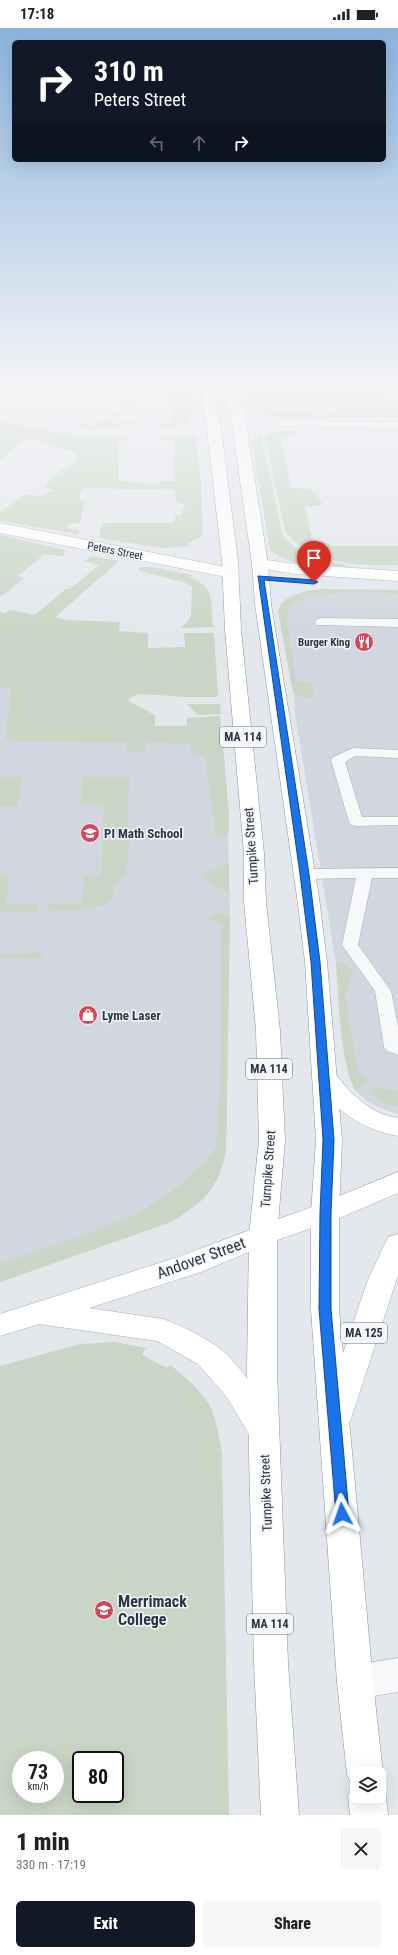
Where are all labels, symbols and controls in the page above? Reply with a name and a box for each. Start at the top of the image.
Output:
text: 17:18 [20,5,54,23]
text: 310 m [94,55,164,88]
icon: right [28,56,80,108]
text: Peters Street [94,89,186,110]
icon: left [146,132,168,154]
icon: ahead [188,132,210,154]
icon: right [230,132,252,154]
street label: Peters Street [86,539,144,563]
pin [297,541,331,582]
icon: arrive [303,547,325,569]
restaurant icon: Burger King [353,631,375,653]
place label: Burger King [298,636,350,649]
road number: MA 114 [220,727,266,747]
street label: Turnpike Street [241,807,261,885]
school or university icon: PI Math School [79,822,101,844]
place label: PI Math School [104,826,183,841]
shop icon: Lyme Laser [77,1004,99,1026]
place label: Lyme Laser [102,1008,162,1023]
road number: MA 114 [246,1059,292,1079]
street label: Turnpike Street [258,1130,278,1208]
street label: Andover Street [154,1233,248,1283]
road number: MA 125 [341,1323,387,1343]
street label: Turnpike Street [257,1454,275,1532]
position arrow [321,1493,363,1535]
place label: Merrimack College [118,1592,187,1629]
school or university icon: Merrimack College [93,1599,115,1621]
road number: MA 114 [247,1614,293,1634]
speed limit sign: 80 [72,1751,124,1803]
text: 73 [28,1760,48,1784]
map controls [350,1767,386,1803]
button: layers [350,1767,386,1803]
text: km/h [28,1781,48,1792]
text: 1 min [16,1828,70,1856]
button: close [340,1828,382,1870]
text: 330 m · 17:19 [16,1857,86,1872]
button: Exit [16,1901,195,1947]
button: Share [203,1901,382,1947]

